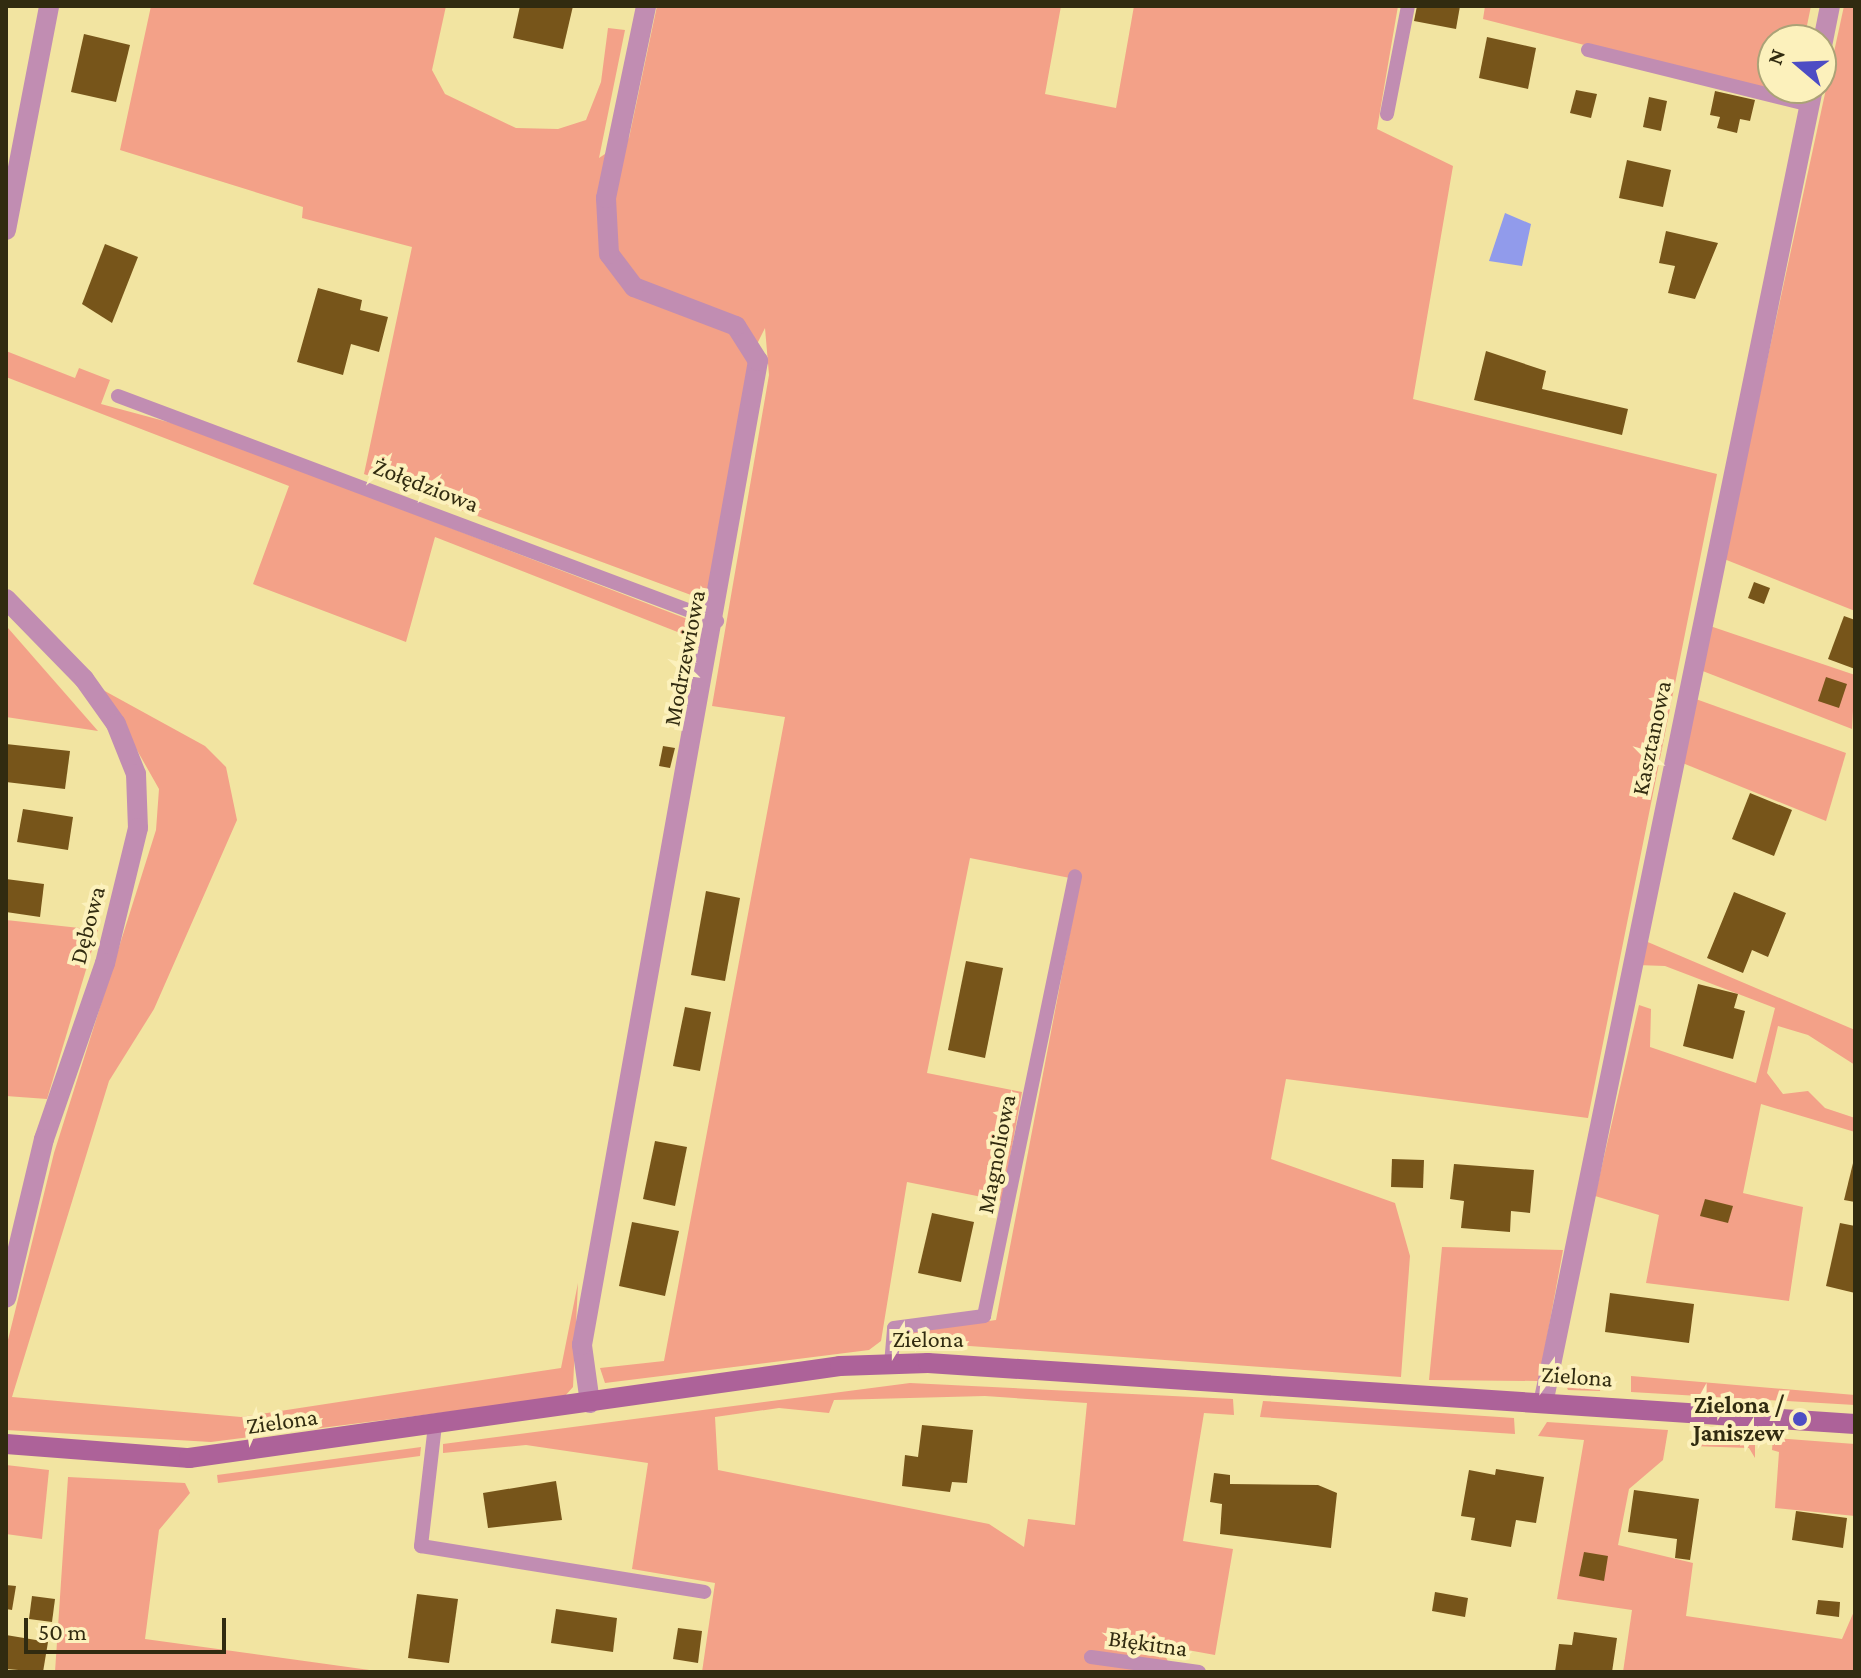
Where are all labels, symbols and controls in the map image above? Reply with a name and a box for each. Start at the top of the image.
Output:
north arrow [1757,24,1837,104]
text: N [1761,46,1790,68]
street label: Żołędziowa [369,452,483,518]
street label: Modrzewiowa [657,588,711,728]
street label: Kasztanowa [1625,678,1677,798]
street label: Dębowa [63,883,111,967]
street label: Magnoliowa [970,1092,1022,1216]
street label: Zielona [892,1325,964,1353]
street label: Zielona [1540,1359,1614,1393]
place label: Zielona / Janiszew [1693,1391,1784,1447]
street label: Zielona [245,1402,319,1440]
marker: Zielona / Janiszew [1791,1410,1809,1428]
scale bar [28,1602,230,1652]
text: 50 m [38,1618,87,1645]
street label: Błękitna [1107,1623,1189,1663]

